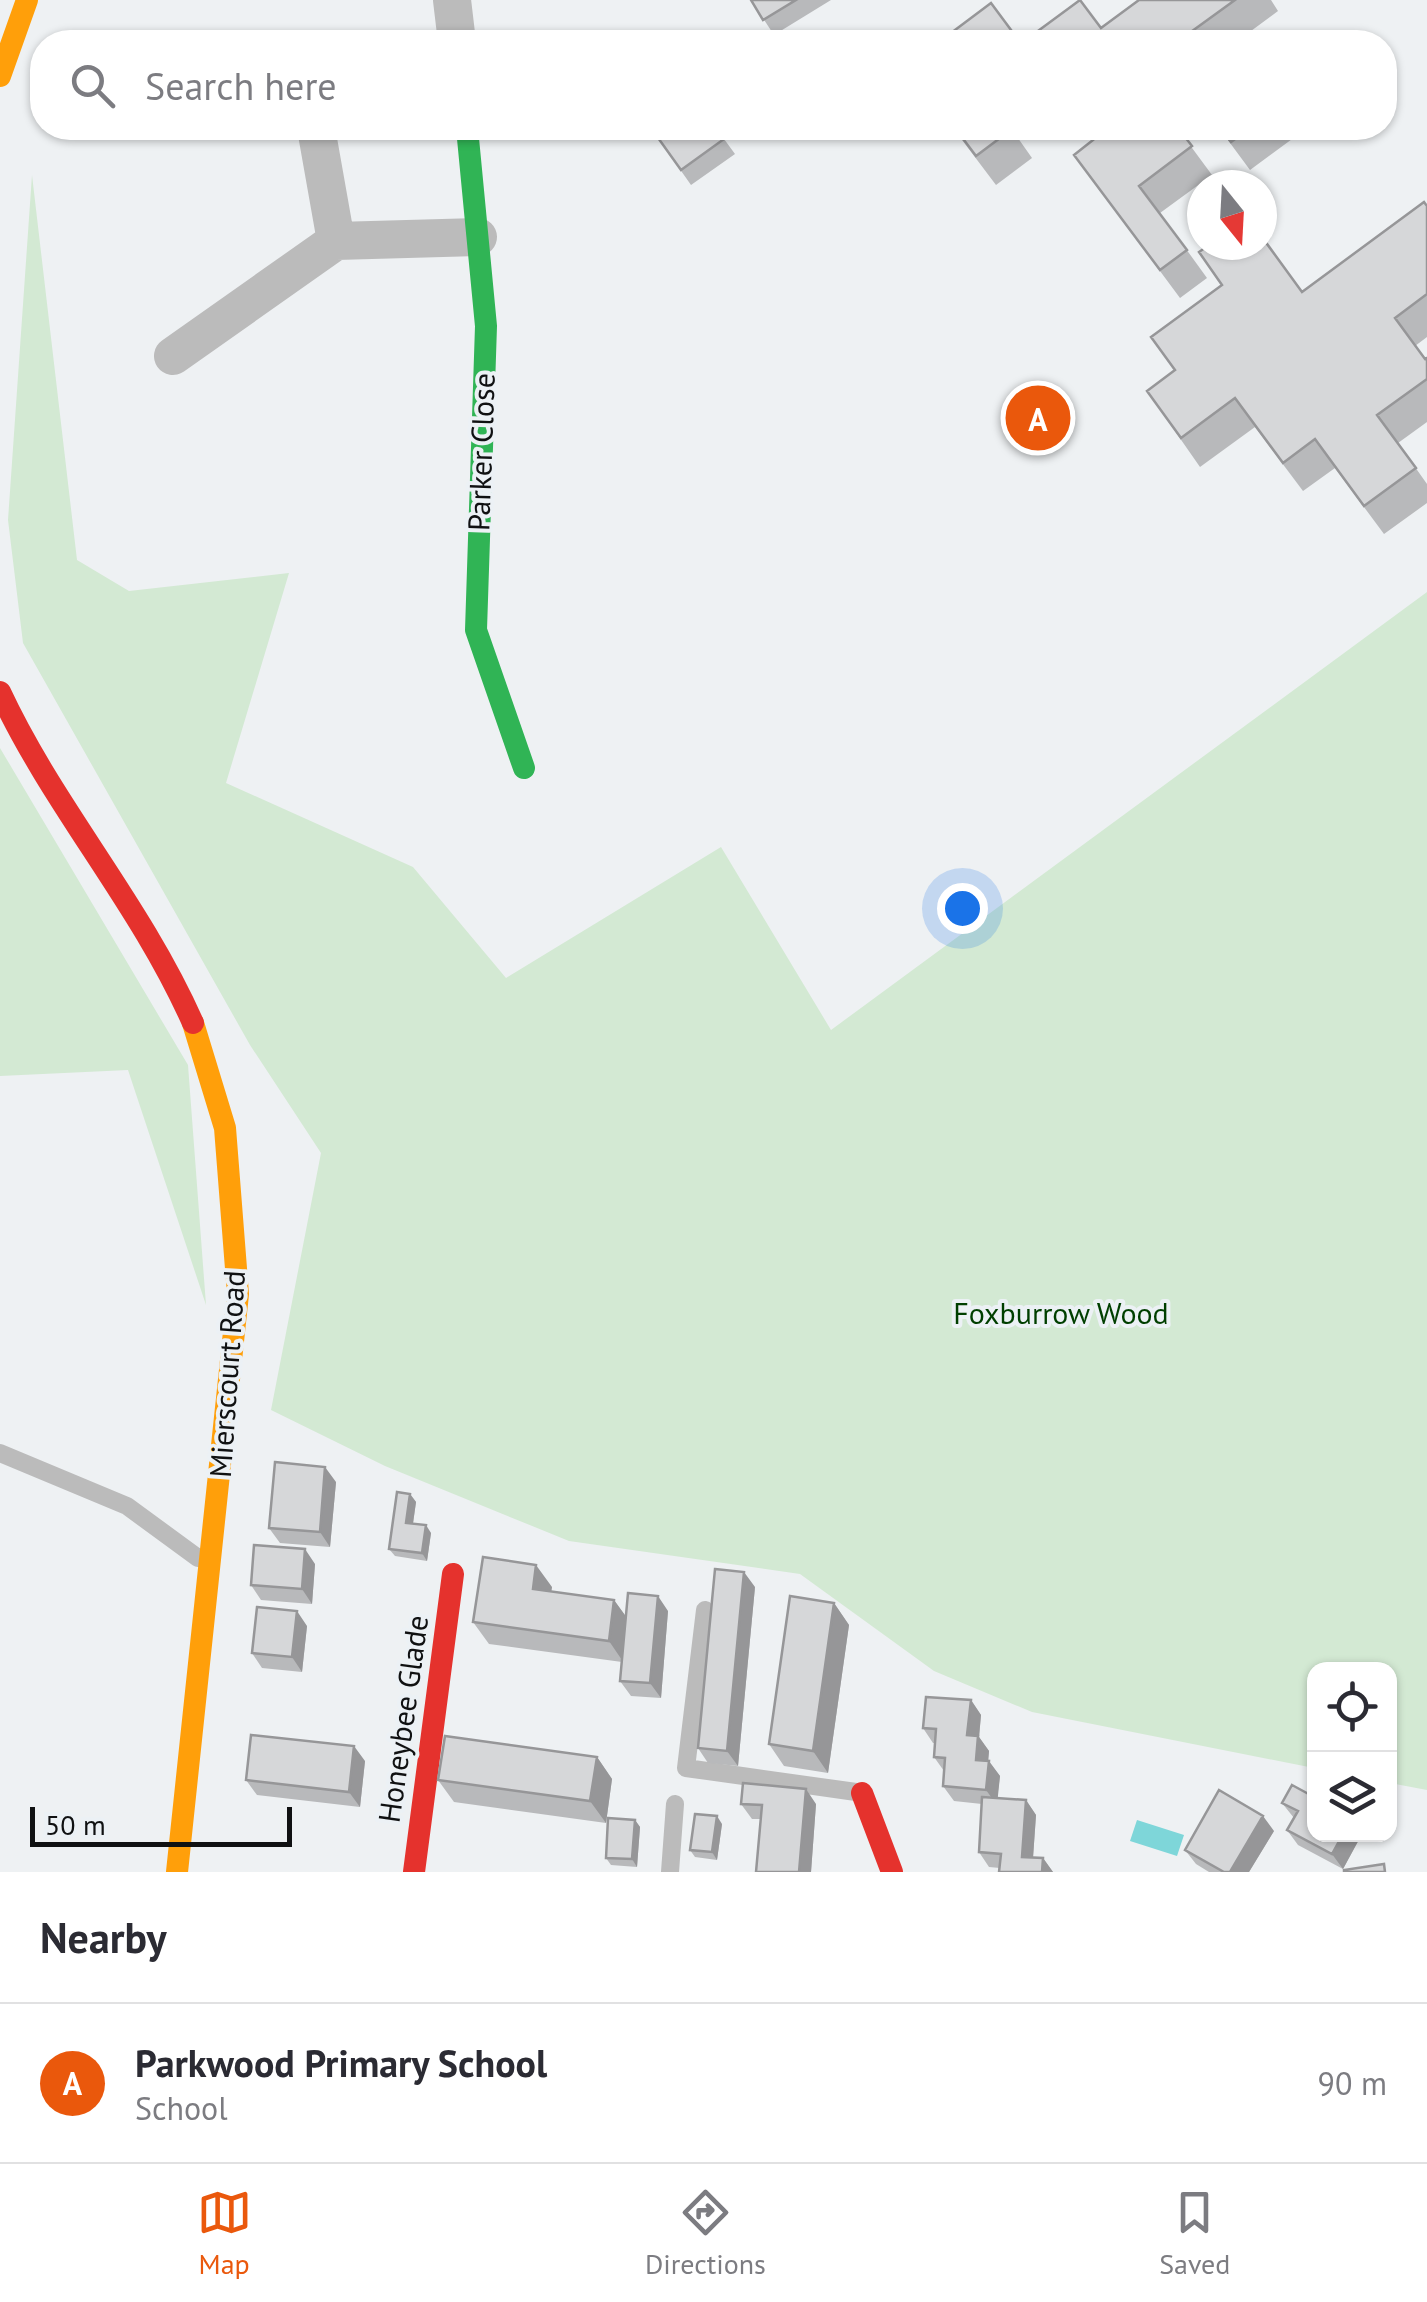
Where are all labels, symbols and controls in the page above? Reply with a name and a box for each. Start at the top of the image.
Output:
search box [30,30,1397,140]
icon: search [65,58,120,113]
text: Search here [145,61,337,110]
north arrow [1187,170,1277,260]
street label: Parker Close [458,372,503,532]
pin: A [1006,380,1070,456]
your location [937,883,988,934]
street label: Mierscourt Road [200,1269,253,1479]
park label: Foxburrow Wood [953,1293,1169,1332]
street label: Honeybee Glade [369,1613,436,1825]
map controls [1307,1662,1397,1842]
button: locate [1307,1662,1397,1752]
button: layers [1307,1752,1397,1842]
scale bar [30,1802,292,1846]
text: 50 m [45,1806,106,1843]
text: Nearby [40,1910,167,1965]
text: Parkwood Primary School [135,2038,547,2087]
text: A [63,2062,82,2104]
text: 90 m [1318,2062,1387,2104]
text: School [135,2087,228,2129]
tab: Map [197,2185,252,2282]
tab: Directions [645,2185,766,2282]
tab: Saved [1159,2185,1230,2282]

